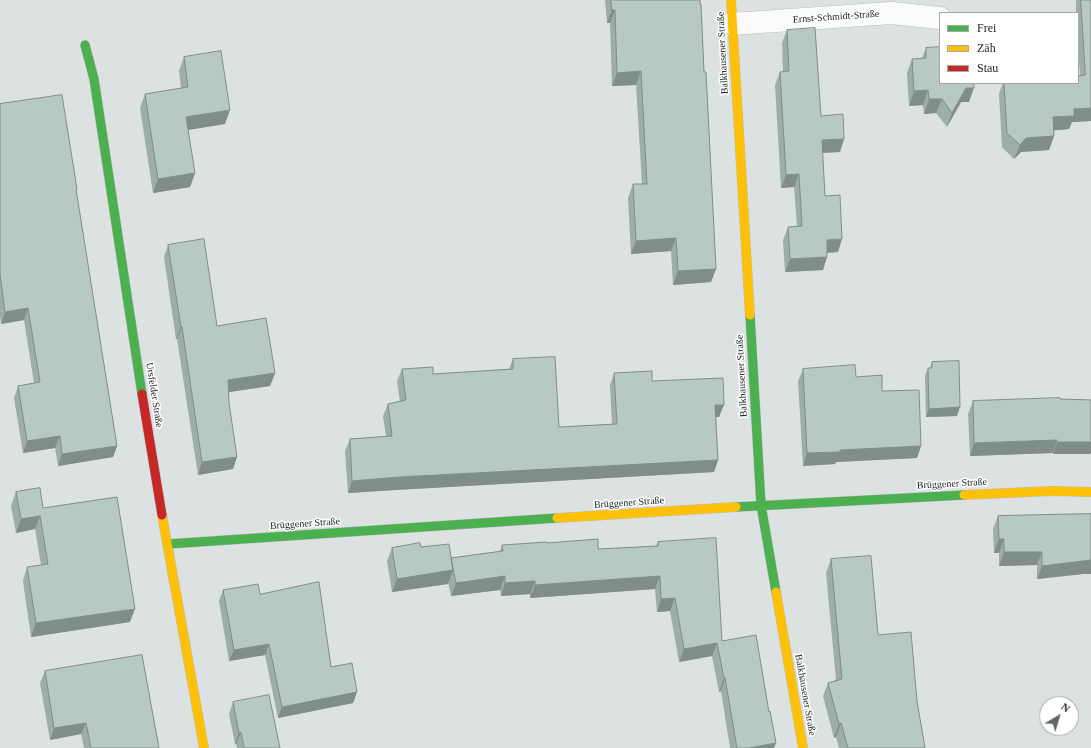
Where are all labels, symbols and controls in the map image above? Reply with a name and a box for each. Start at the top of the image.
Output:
street label: Ernst-Schmidt-Straße [792,8,880,26]
street label: Balkhausener Straße [715,12,731,94]
legend [939,12,1079,84]
text: Frei [977,21,996,35]
text: Zäh [977,41,996,55]
text: Stau [977,61,998,75]
street label: Balkhausener Straße [734,335,750,417]
street label: Ursfelder Straße [143,362,165,428]
street label: Brüggener Straße [917,476,987,492]
street label: Brüggener Straße [594,495,664,511]
street label: Brüggener Straße [270,516,340,532]
street label: Balkhausener Straße [792,653,818,737]
north arrow [1039,696,1079,736]
text: N [1059,700,1073,715]

